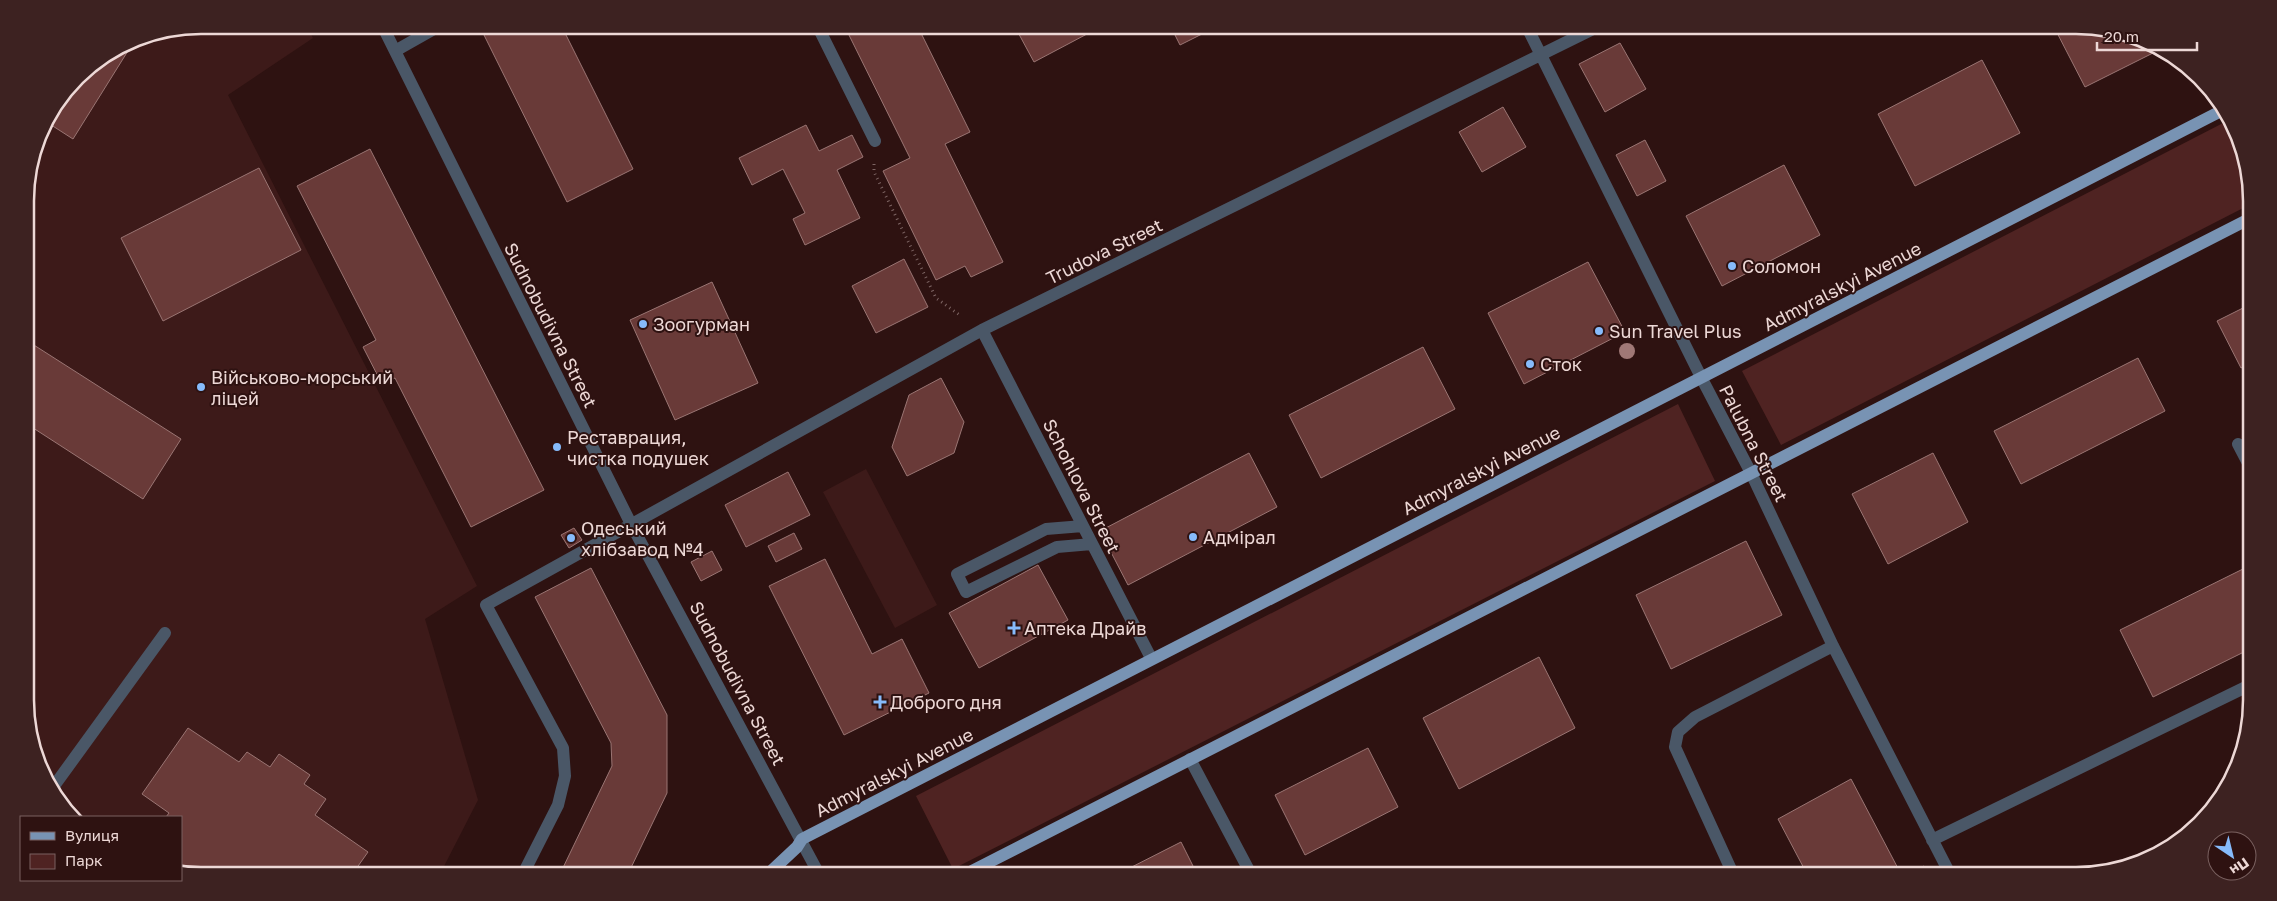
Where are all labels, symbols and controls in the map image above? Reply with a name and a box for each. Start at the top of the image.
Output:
scale bar [2097,20,2197,52]
text: 20 m [2104,27,2139,45]
street label: Trudova Street [1042,213,1166,289]
street label: Admyralskyi Avenue [1759,237,1925,335]
street label: Sudnobudivna Street [500,239,602,411]
place label: Соломон [1742,255,1821,277]
marker: Соломон [1726,260,1738,272]
place label: Зоогурман [653,313,750,335]
marker: Зоогурман [637,318,649,330]
place label: Sun Travel Plus [1609,320,1742,342]
marker: Sun Travel Plus [1593,325,1605,337]
place label: Сток [1540,353,1582,375]
marker: Сток [1524,358,1536,370]
place label: Військово-морський ліцей [211,366,393,409]
marker: Військово-морський ліцей [195,381,207,393]
street label: Palubna Street [1715,381,1793,505]
street label: Schohlova Street [1039,415,1125,557]
street label: Admyralskyi Avenue [1398,421,1564,519]
place label: Реставрация, чистка подушек [567,426,709,469]
marker: Реставрация, чистка подушек [551,441,563,453]
place label: Одеський хлібзавод №4 [581,517,704,560]
place label: Адмірал [1203,526,1276,548]
marker: Адмірал [1187,531,1199,543]
marker: Одеський хлібзавод №4 [565,532,577,544]
street label: Sudnobudivna Street [685,597,791,769]
place label: Аптека Драйв [1024,617,1146,639]
marker: Аптека Драйв [1008,622,1020,634]
place label: Доброго дня [890,691,1002,713]
marker: Доброго дня [874,696,886,708]
street label: Admyralskyi Avenue [811,723,977,821]
legend [20,816,182,881]
text: Вулиця [65,826,119,844]
north arrow [2207,831,2257,881]
text: Парк [65,851,103,869]
text: Пн [2227,855,2252,879]

